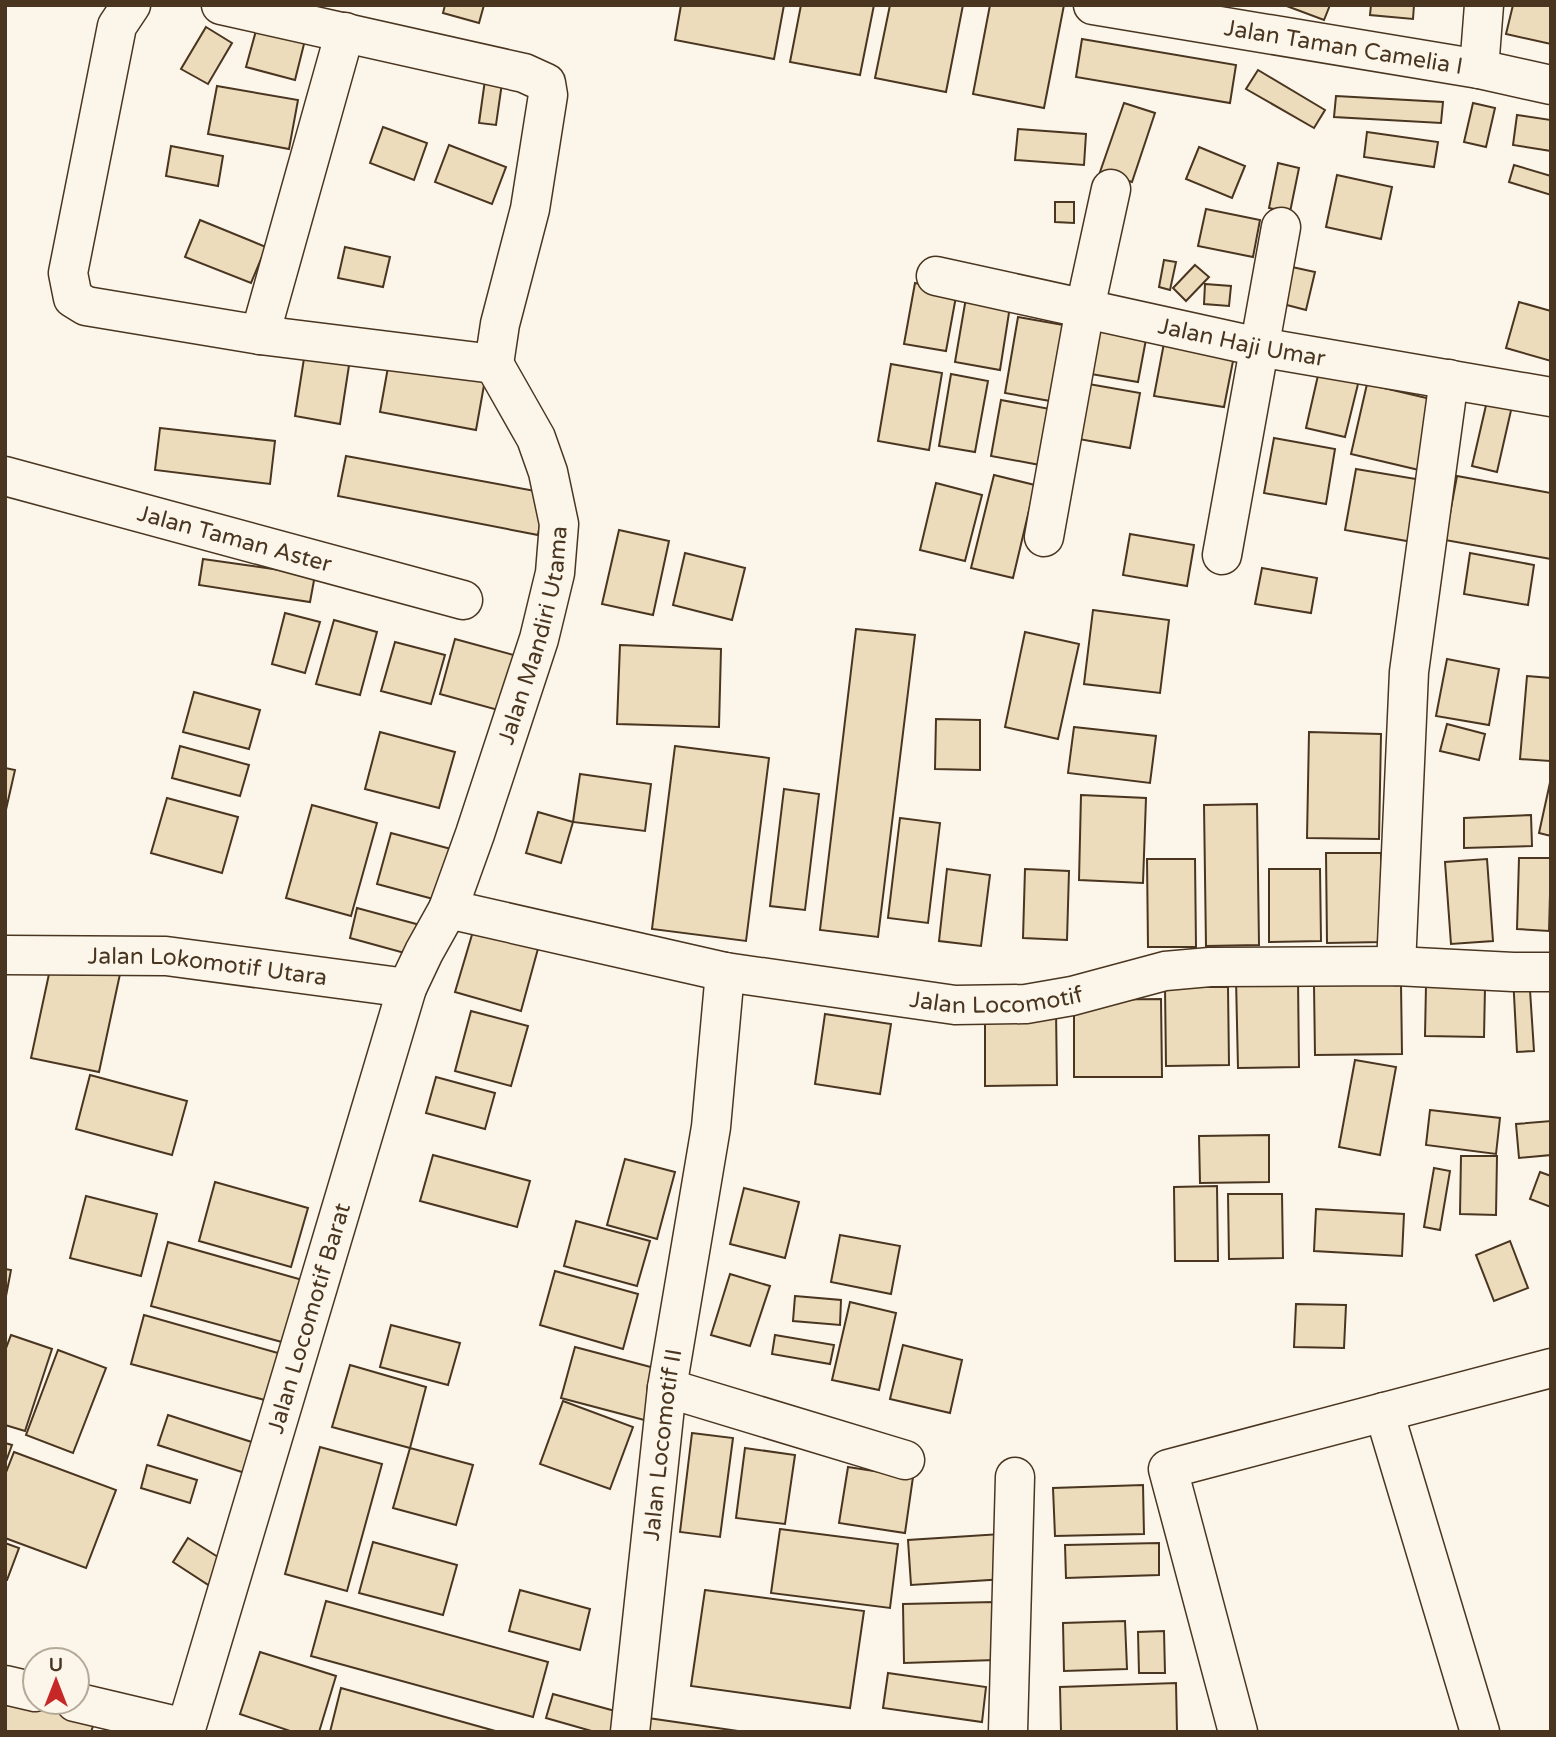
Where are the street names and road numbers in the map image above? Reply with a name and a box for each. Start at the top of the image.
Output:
street label: Jalan Taman Camelia I [1222,14,1465,81]
street label: Jalan Haji Umar [1155,312,1328,373]
street label: Jalan Taman Aster [134,500,335,579]
street label: Jalan Mandiri Utama [492,525,574,748]
street label: Jalan Lokomotif Utara [87,943,329,992]
street label: Jalan Locomotif [908,981,1087,1020]
street label: Jalan Locomotif Barat [262,1200,357,1437]
street label: Jalan Locomotif II [638,1347,688,1542]

